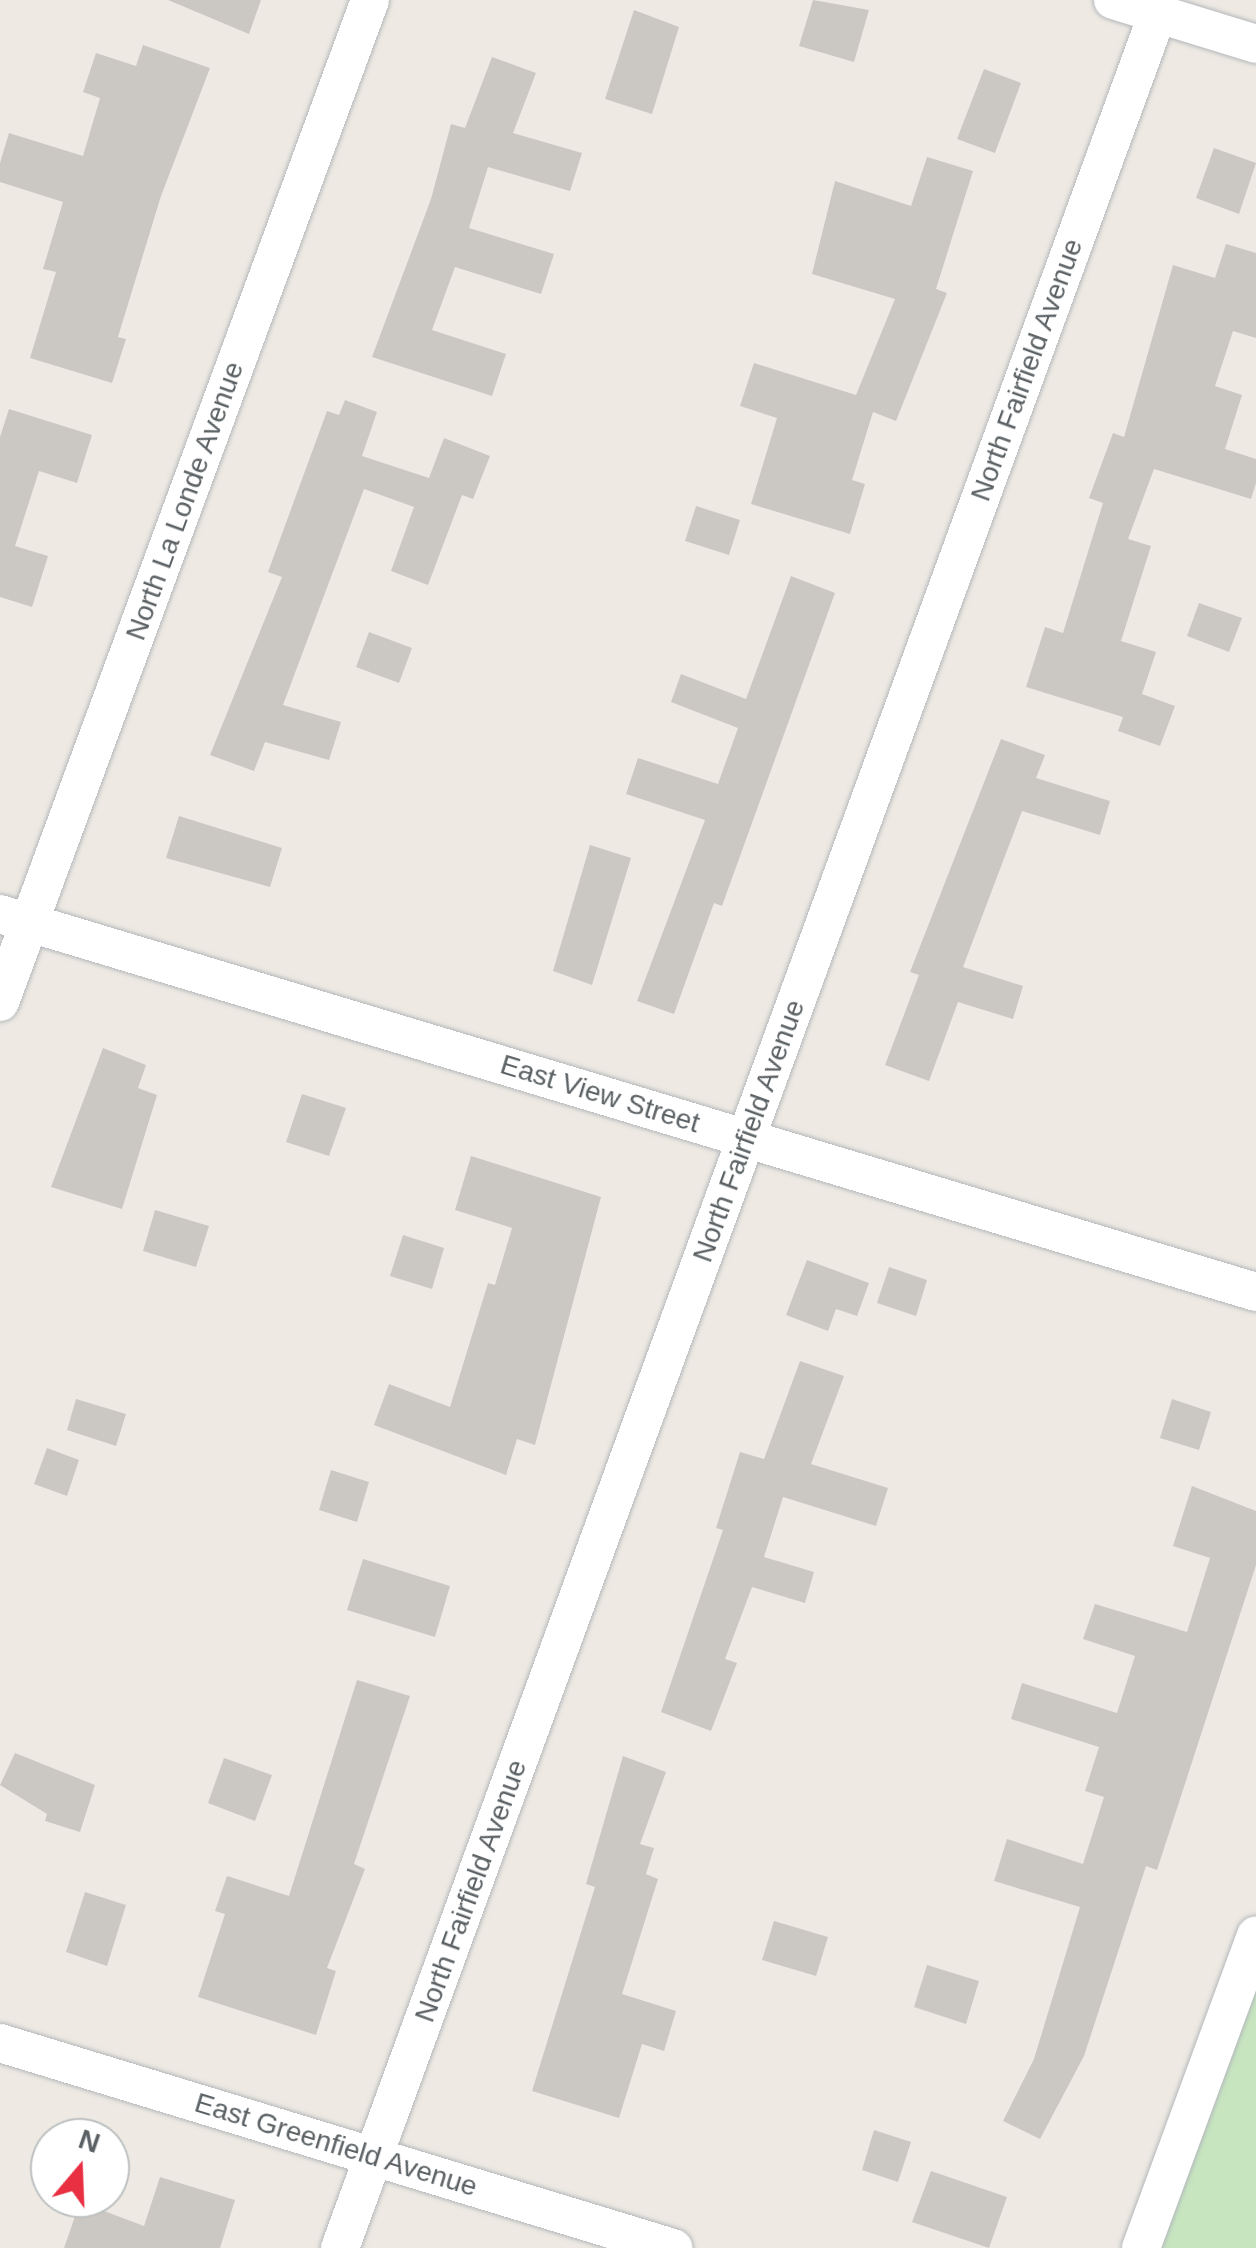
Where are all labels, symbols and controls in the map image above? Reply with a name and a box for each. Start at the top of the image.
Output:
street label: North Fairfield Avenue [964,234,1090,506]
street label: North La Londe Avenue [119,357,251,645]
street label: North Fairfield Avenue [686,995,812,1267]
street label: East View Street [496,1048,704,1140]
street label: North Fairfield Avenue [408,1755,534,2027]
street label: East Greenfield Avenue [190,2086,482,2204]
north arrow [30,2118,130,2218]
text: N [75,2123,104,2159]

